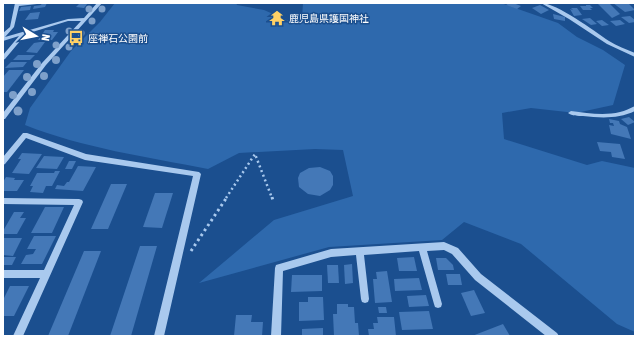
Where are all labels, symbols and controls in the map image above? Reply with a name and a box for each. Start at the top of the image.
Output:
temple icon: 鹿児島県護国神社 [268,9,286,27]
place label: 鹿児島県護国神社 [289,13,369,24]
north arrow [16,16,56,56]
bus stop icon: 座禅石公園前 [67,29,85,47]
text: N [39,33,52,42]
place label: 座禅石公園前 [88,33,148,44]

